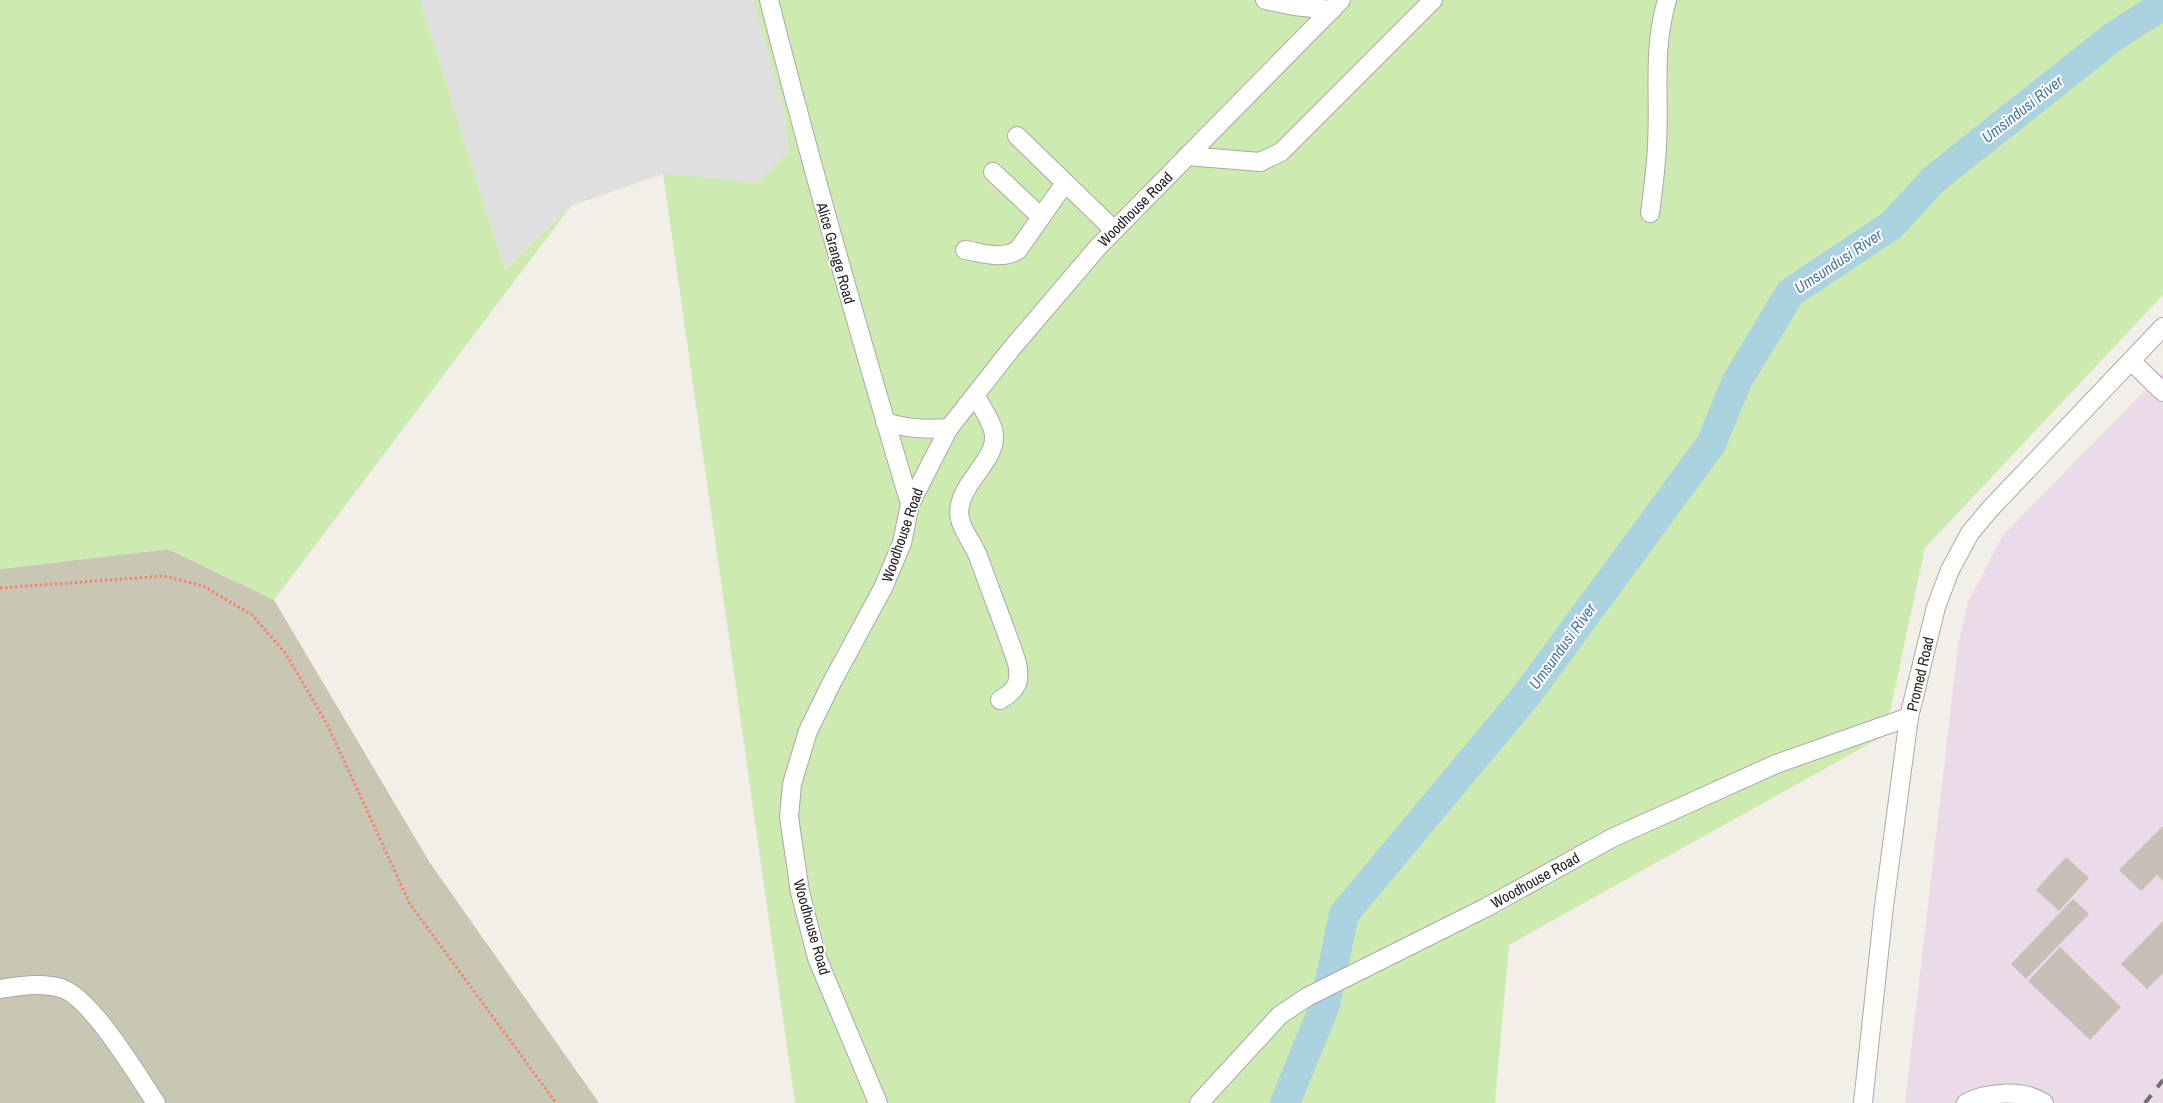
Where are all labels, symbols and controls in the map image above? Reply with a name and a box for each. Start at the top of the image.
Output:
water label: Umsindusi River [1977,70,2068,148]
street label: Woodhouse Road [1093,167,1177,251]
street label: Alice Grange Road [811,199,861,306]
water label: Umsundusi River [1790,223,1887,298]
street label: Woodhouse Road [876,485,928,585]
water label: Umsundusi River [1523,598,1601,693]
street label: Promed Road [1901,635,1939,713]
street label: Woodhouse Road [1487,847,1583,913]
street label: Woodhouse Road [788,877,836,977]

